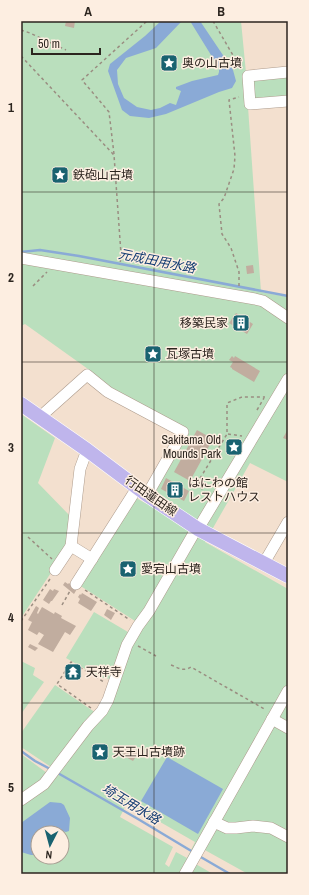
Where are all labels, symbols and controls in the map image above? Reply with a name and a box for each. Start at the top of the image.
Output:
text: A [84,3,92,20]
text: B [217,3,225,20]
scale bar [32,30,100,56]
text: 50 m [38,36,60,52]
place icon: 奥の山古墳 [159,53,179,73]
place label: 奥の山古墳 [182,55,242,71]
text: 1 [8,99,14,116]
place icon: 鉄砲山古墳 [50,165,70,185]
place label: 鉄砲山古墳 [73,167,133,183]
water label: 元成田用水路 [117,245,198,277]
text: 2 [8,269,14,286]
building icon: 移築民家 [231,313,251,333]
place label: 移築民家 [180,315,228,331]
place icon: 瓦塚古墳 [143,344,163,364]
place label: 瓦塚古墳 [166,346,214,362]
place label: Sakitama Old Mounds Park [161,432,221,462]
place icon: Sakitama Old Mounds Park [224,437,244,457]
text: 3 [8,439,14,456]
street label: 行田蓮田線 [122,472,180,520]
place label: はにわの館 レストハウス [188,475,260,505]
building icon: はにわの館 レストハウス [165,480,185,500]
place icon: 愛宕山古墳 [118,559,138,579]
place label: 愛宕山古墳 [141,561,201,577]
text: 4 [8,609,14,626]
temple icon: 天祥寺 [63,662,83,682]
place label: 天祥寺 [86,664,122,680]
place icon: 天王山古墳跡 [90,742,110,762]
place label: 天王山古墳跡 [113,744,185,760]
text: 5 [8,779,14,796]
water label: 埼玉用水路 [99,780,164,829]
north arrow [30,825,70,865]
text: N [45,848,53,862]

